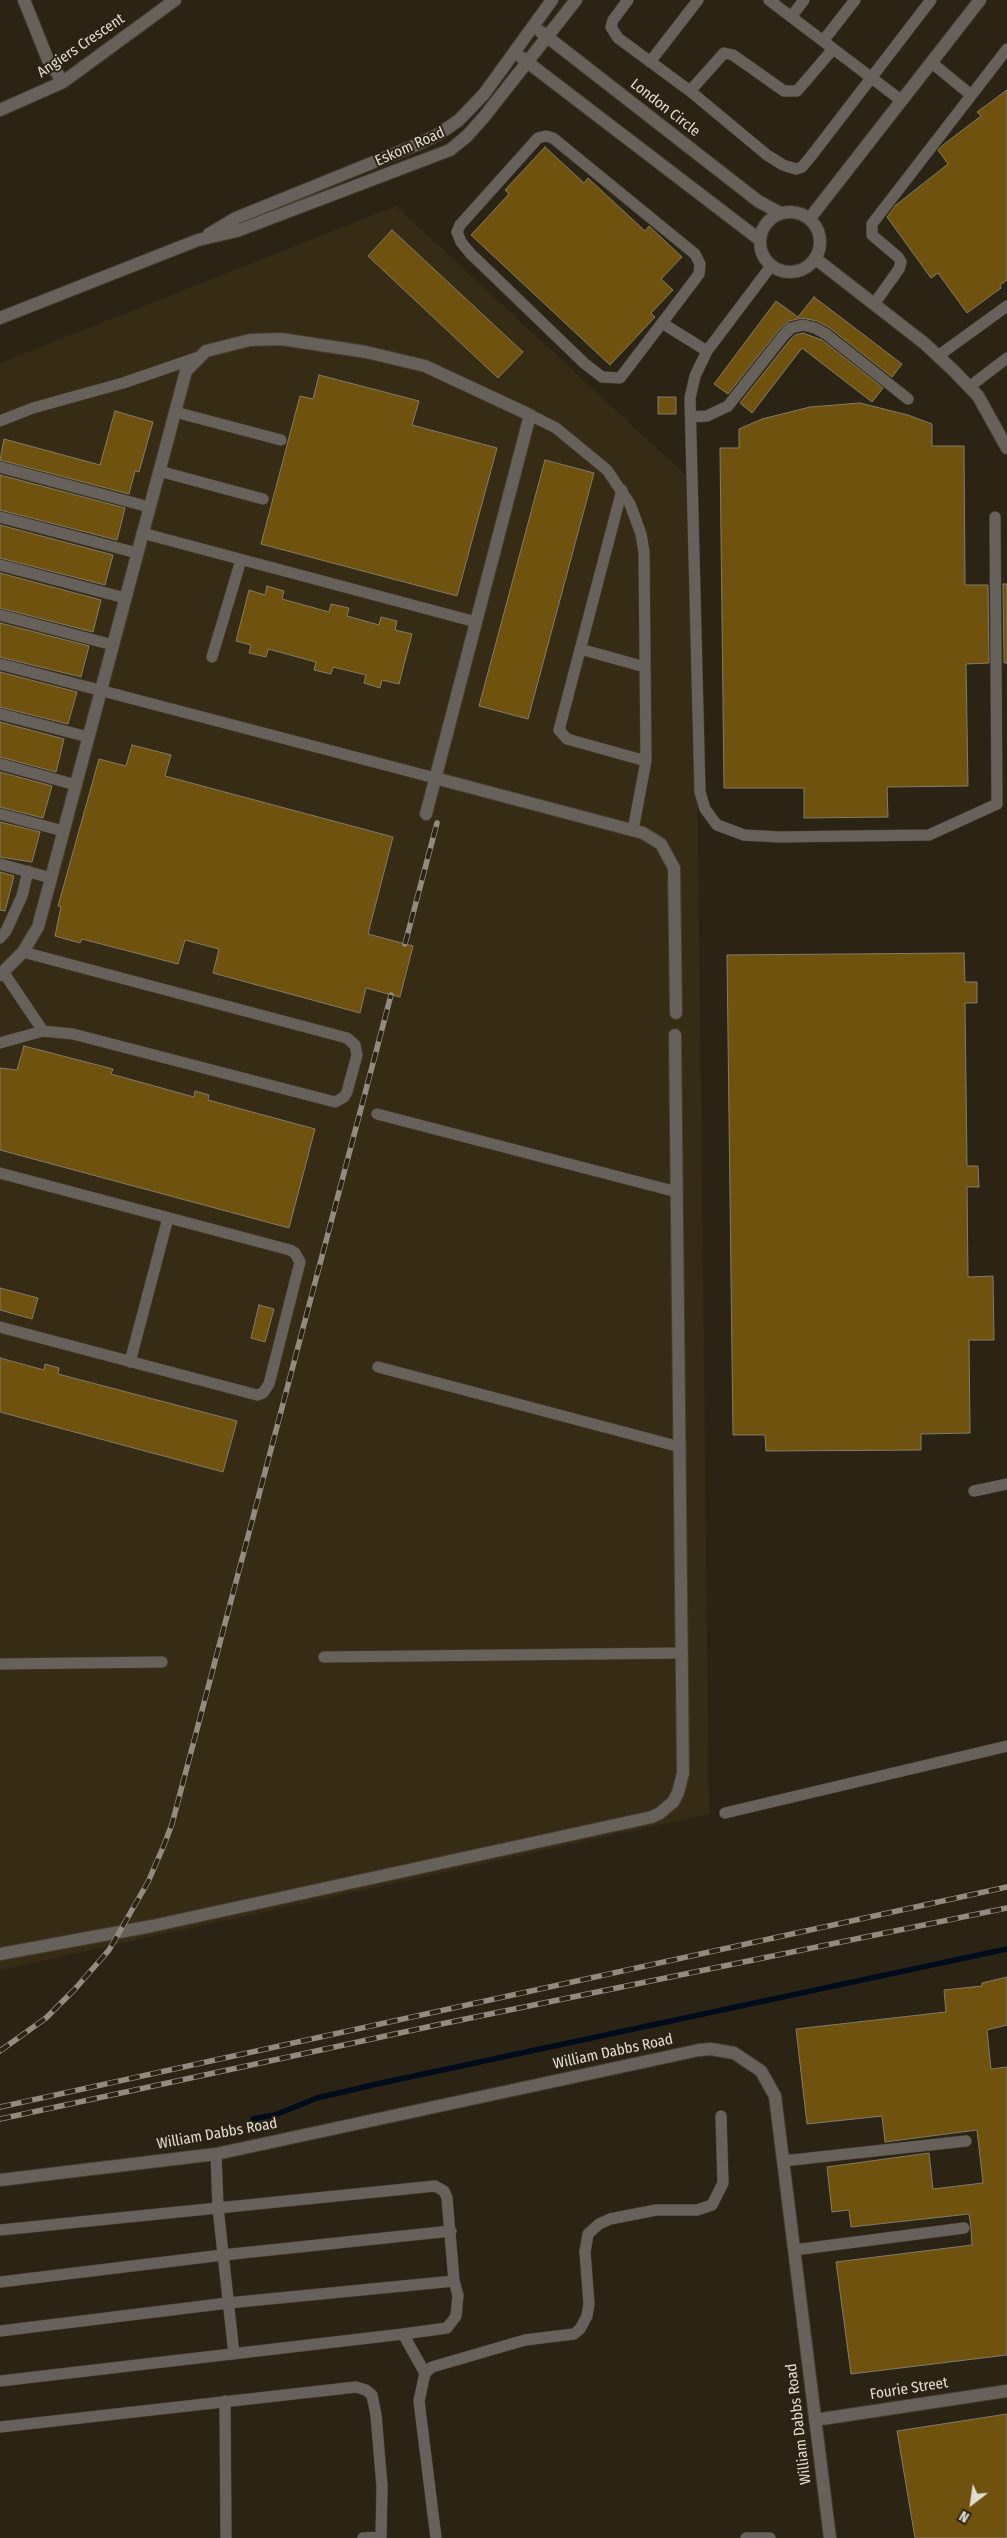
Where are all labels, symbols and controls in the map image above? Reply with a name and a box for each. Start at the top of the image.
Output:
street label: Angiers Crescent [34,10,128,82]
street label: London Circle [627,75,703,141]
street label: Eskom Road [372,124,448,170]
street label: William Dabbs Road [551,2031,675,2073]
street label: William Dabbs Road [155,2115,279,2153]
street label: William Dabbs Road [783,2362,815,2486]
street label: Fourie Street [869,2374,949,2404]
north arrow [947,2478,997,2528]
text: N [956,2507,972,2526]

